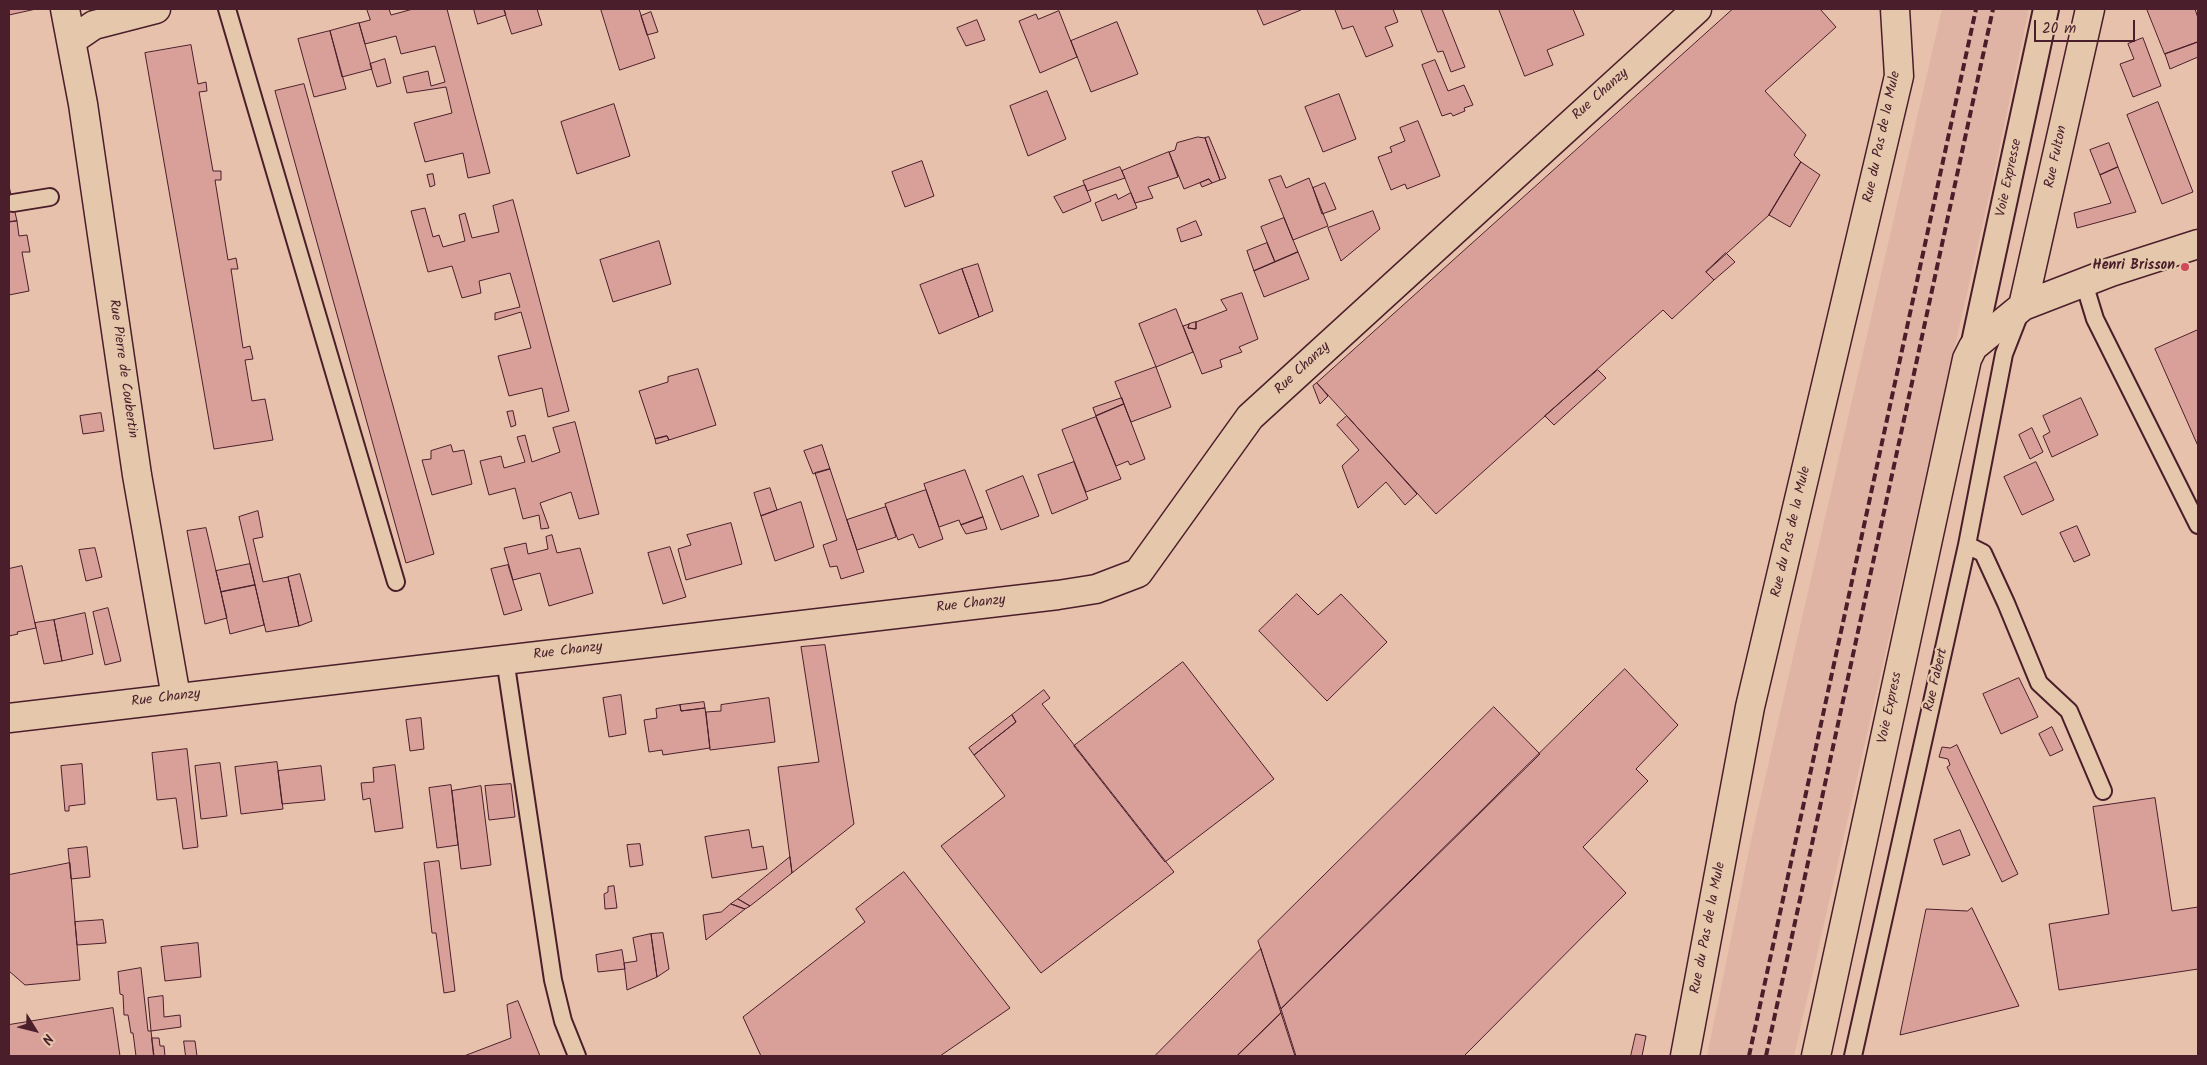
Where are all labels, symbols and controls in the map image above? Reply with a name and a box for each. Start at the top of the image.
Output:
scale bar [2037,10,2138,42]
text: 20 m [2042,17,2076,41]
street label: Rue Chanzy [1570,66,1632,124]
street label: Rue du Pas de la Mule [1861,70,1905,204]
street label: Rue Fulton [2042,124,2072,190]
street label: Voie Expresse [1994,138,2026,218]
place label: Henri Brisson [2093,259,2175,275]
marker: Henri Brisson [2179,261,2191,273]
street label: Rue Pierre de Coubertin [104,298,140,440]
street label: Rue Chanzy [1272,339,1334,399]
street label: Rue du Pas de la Mule [1769,465,1815,599]
street label: Rue Chanzy [936,592,1006,618]
street label: Rue Chanzy [533,639,603,665]
street label: Rue Fabert [1922,647,1952,713]
street label: Voie Express [1875,671,1907,745]
street label: Rue Chanzy [131,686,201,712]
street label: Rue du Pas de la Mule [1688,861,1730,995]
north arrow [10,1005,60,1055]
text: N [36,1029,59,1049]

